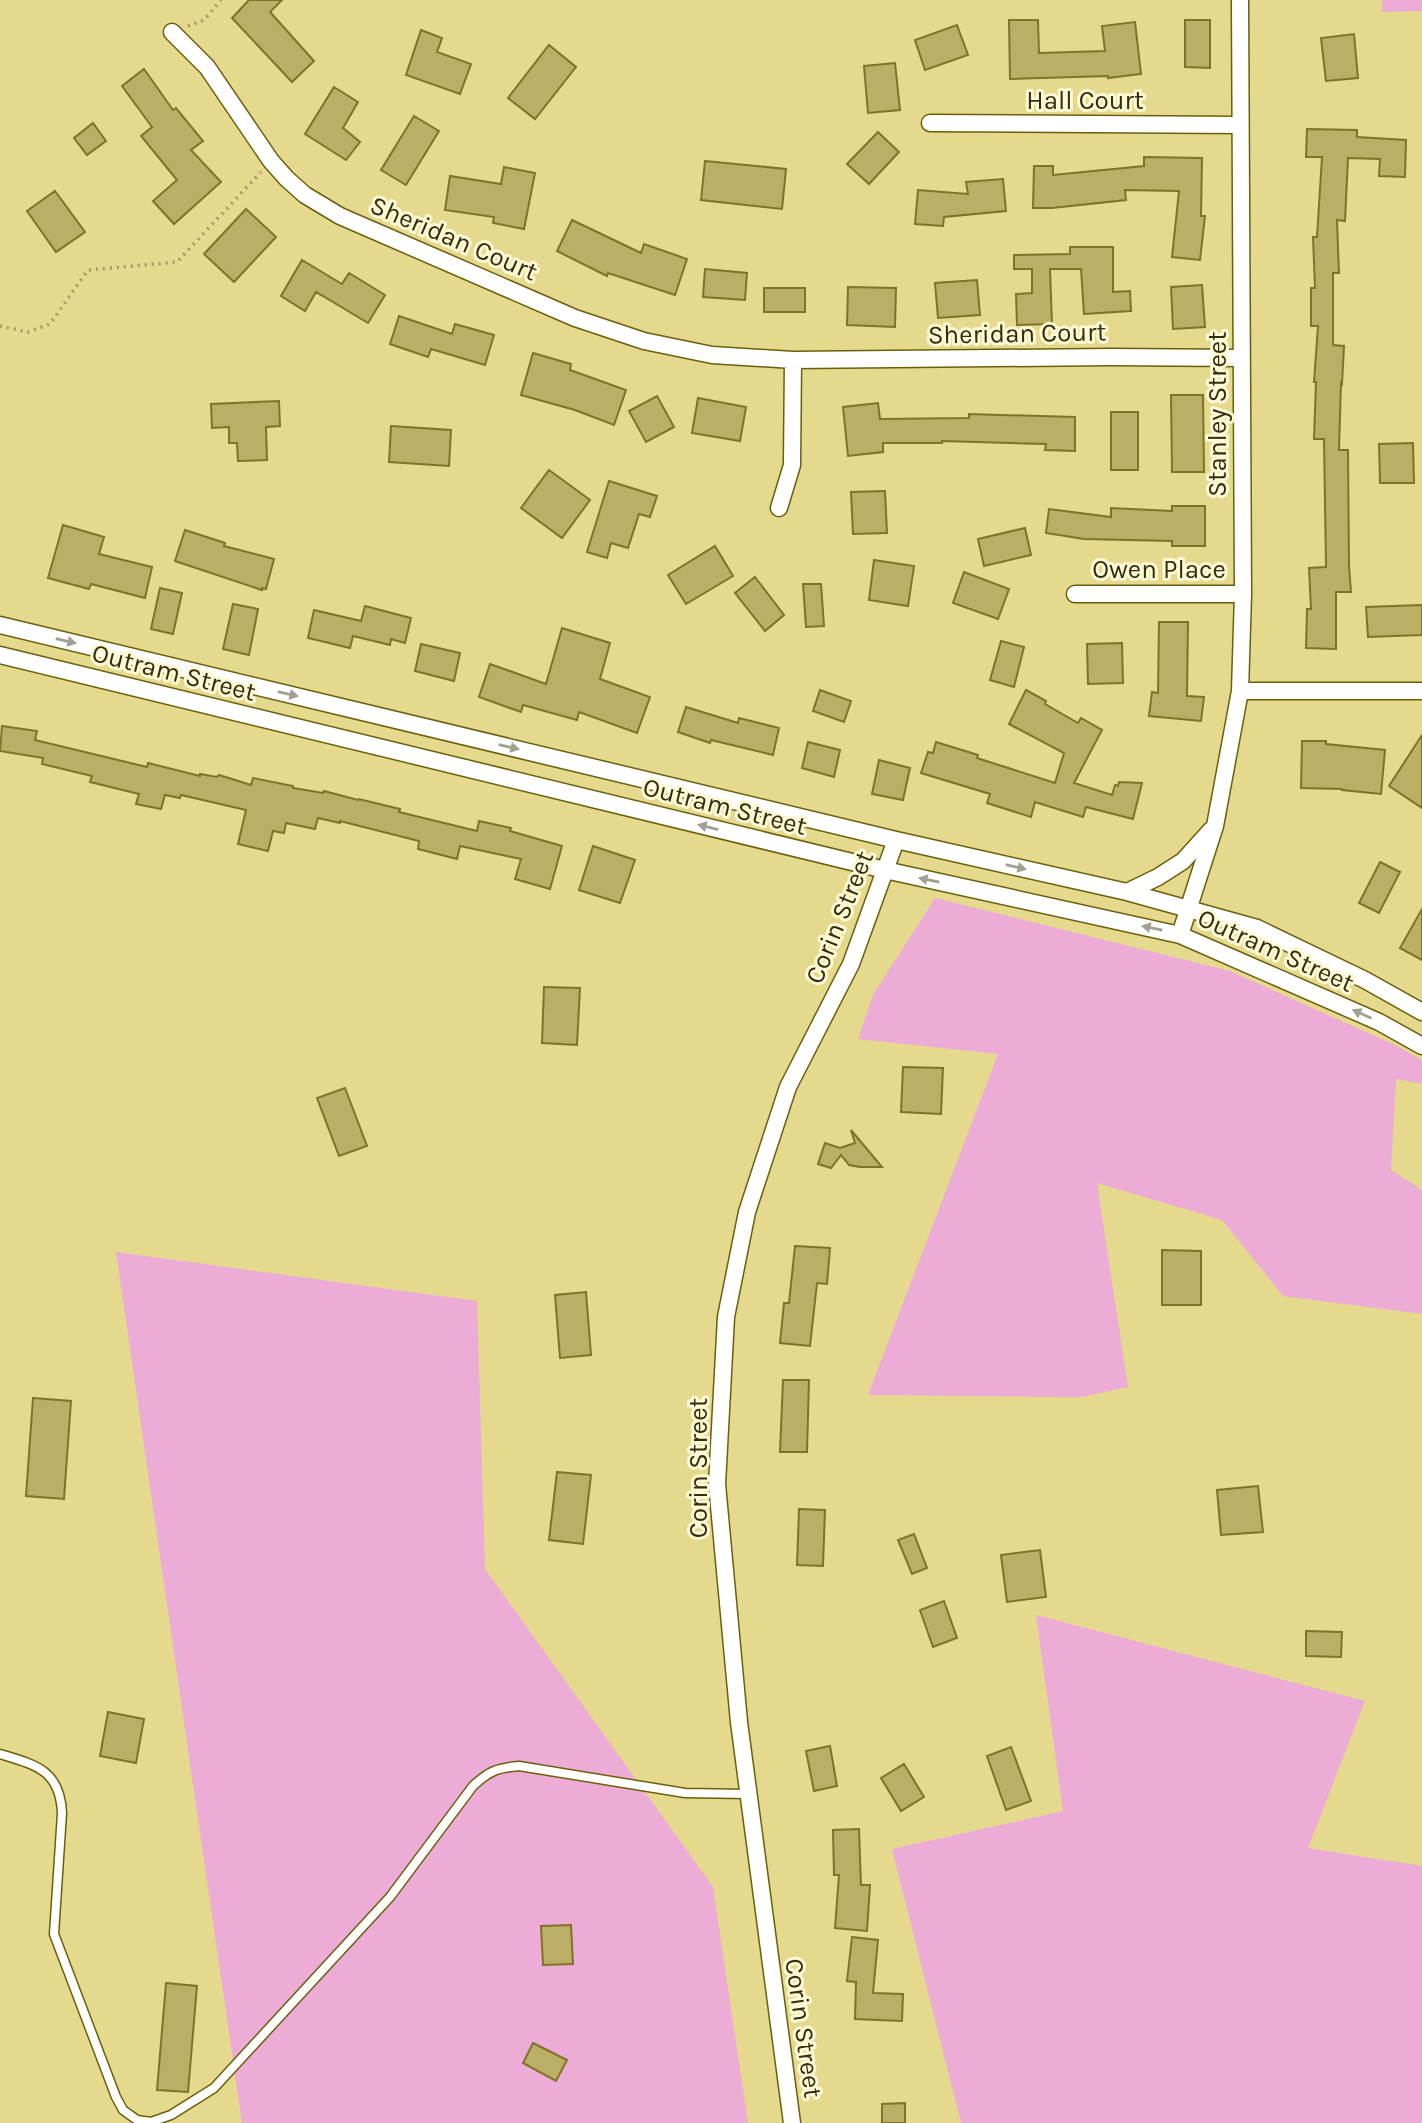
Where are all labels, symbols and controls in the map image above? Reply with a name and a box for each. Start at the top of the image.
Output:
street label: Hall Court [1026,85,1144,116]
street label: Sheridan Court [366,189,542,288]
street label: Sheridan Court [927,316,1107,351]
street label: Stanley Street [1202,331,1233,497]
street label: Owen Place [1092,554,1226,585]
one-way arrow [55,636,77,647]
street label: Outram Street [89,637,259,708]
one-way arrow [277,689,299,700]
one-way arrow [498,742,520,753]
street label: Outram Street [640,771,810,842]
one-way arrow [697,821,719,832]
street label: Corin Street [799,846,880,988]
one-way arrow [1006,861,1028,872]
one-way arrow [918,874,940,885]
street label: Outram Street [1193,902,1359,999]
one-way arrow [1141,923,1163,934]
one-way arrow [1351,1009,1372,1020]
street label: Corin Street [683,1398,714,1538]
street label: Corin Street [778,1956,829,2100]

